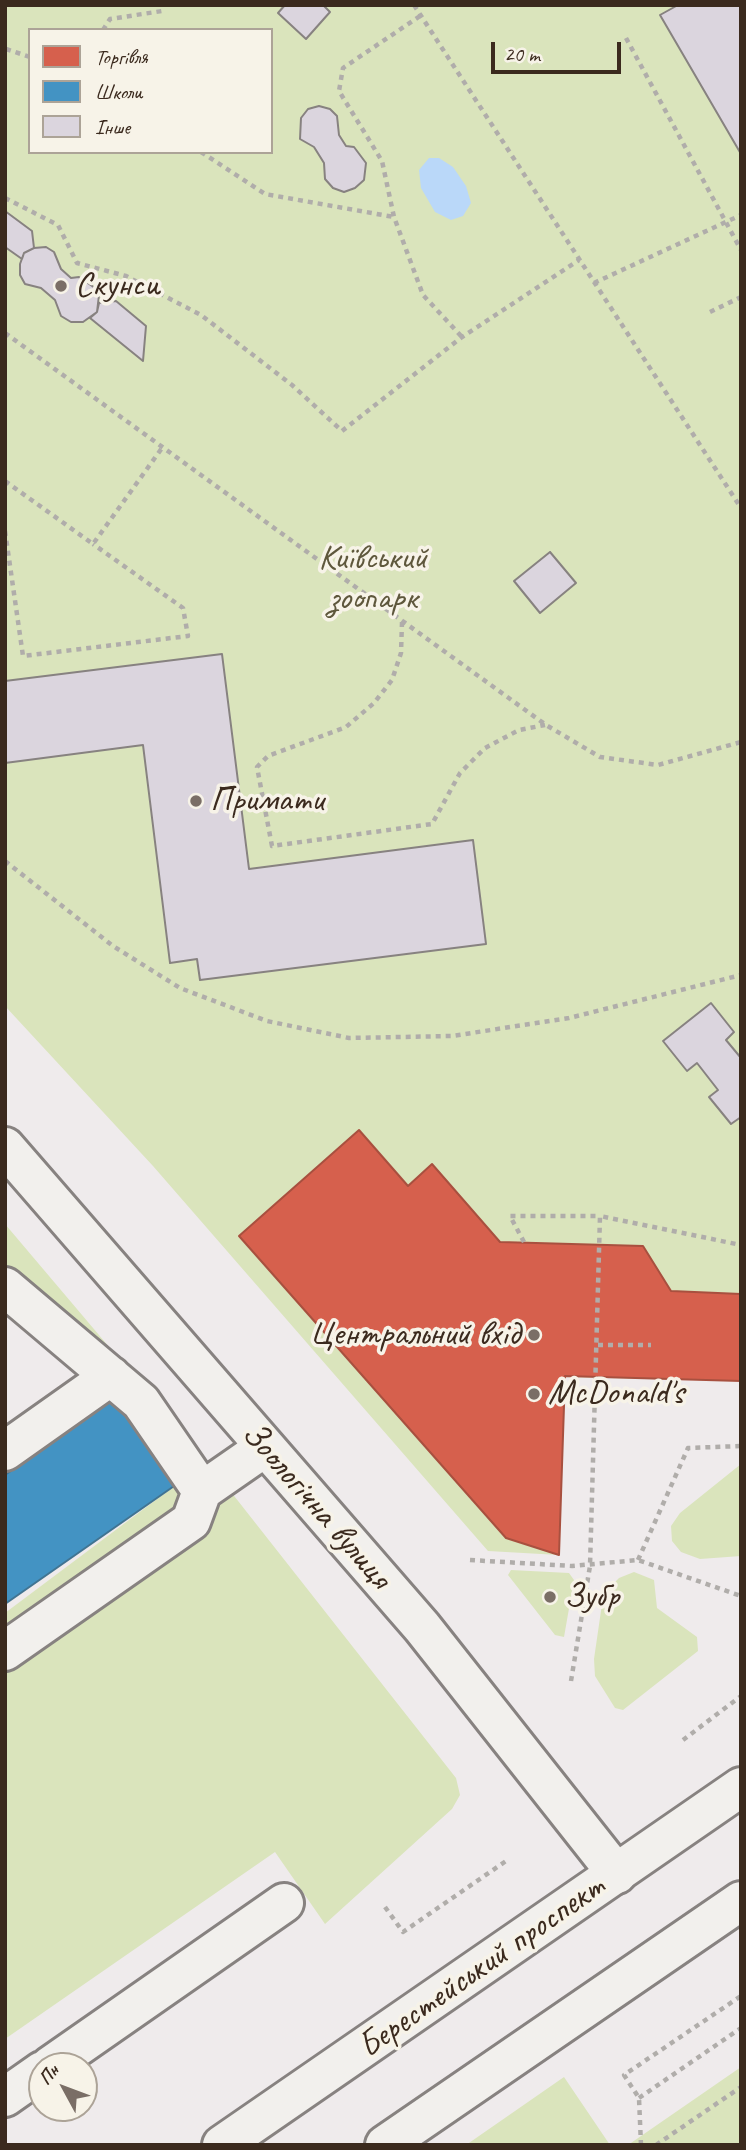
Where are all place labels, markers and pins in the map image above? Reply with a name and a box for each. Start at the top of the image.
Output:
place label: Скунси [75,265,159,307]
marker: Скунси [53,278,69,294]
place label: Примати [210,780,323,822]
marker: Примати [188,793,204,809]
place label: Центральний вхід [310,1314,520,1356]
marker: Центральний вхід [526,1327,542,1343]
place label: McDonald's [548,1373,684,1415]
marker: McDonald's [526,1386,542,1402]
place label: Зубр [564,1576,619,1618]
marker: Зубр [542,1589,558,1605]

